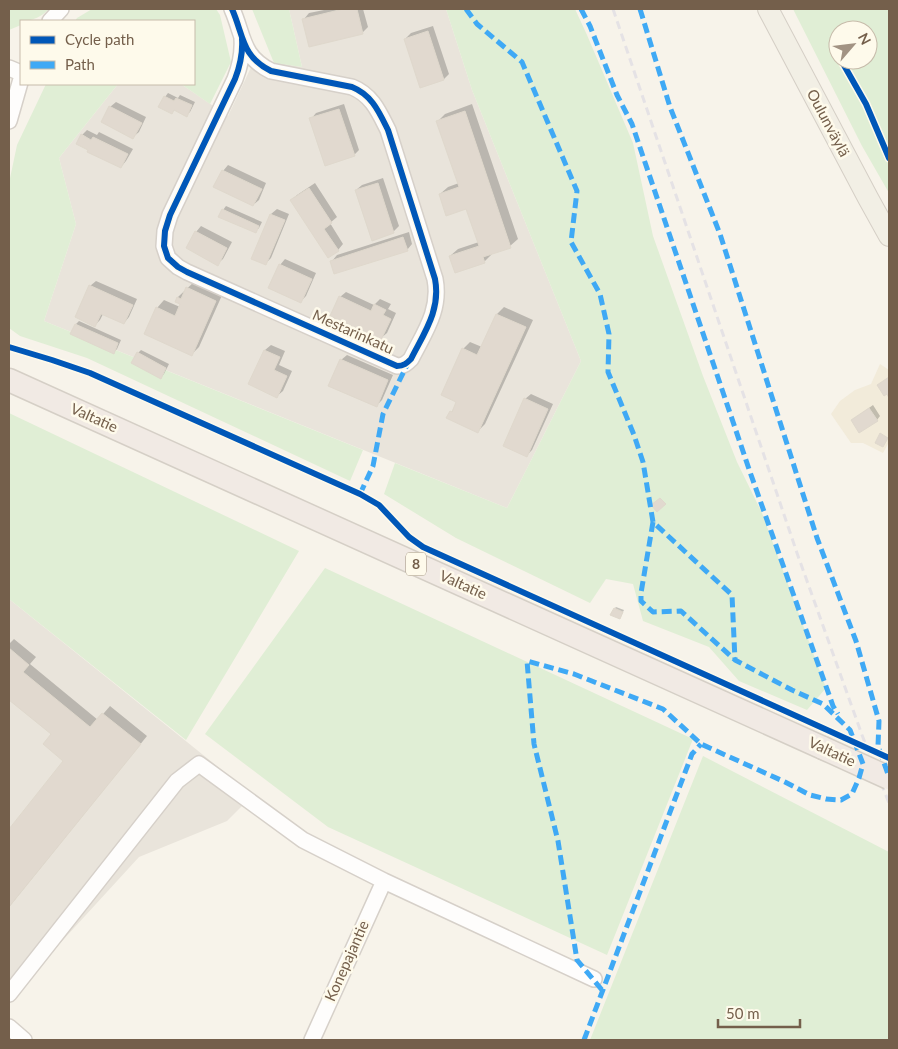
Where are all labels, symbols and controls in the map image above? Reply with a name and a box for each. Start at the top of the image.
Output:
legend [20,20,195,85]
north arrow [828,20,878,70]
text: Cycle path [65,30,134,48]
text: N [855,30,875,47]
text: Path [65,55,95,73]
street label: Oulunväylä [804,86,854,159]
street label: Mestarinkatu [310,305,397,357]
street label: Valtatie [68,399,121,435]
road number: 8 [406,552,426,576]
street label: Valtatie [437,566,490,602]
street label: Valtatie [806,732,859,770]
street label: Konepajantie [320,917,372,1004]
scale bar [718,996,800,1028]
text: 50 m [726,1004,760,1022]

